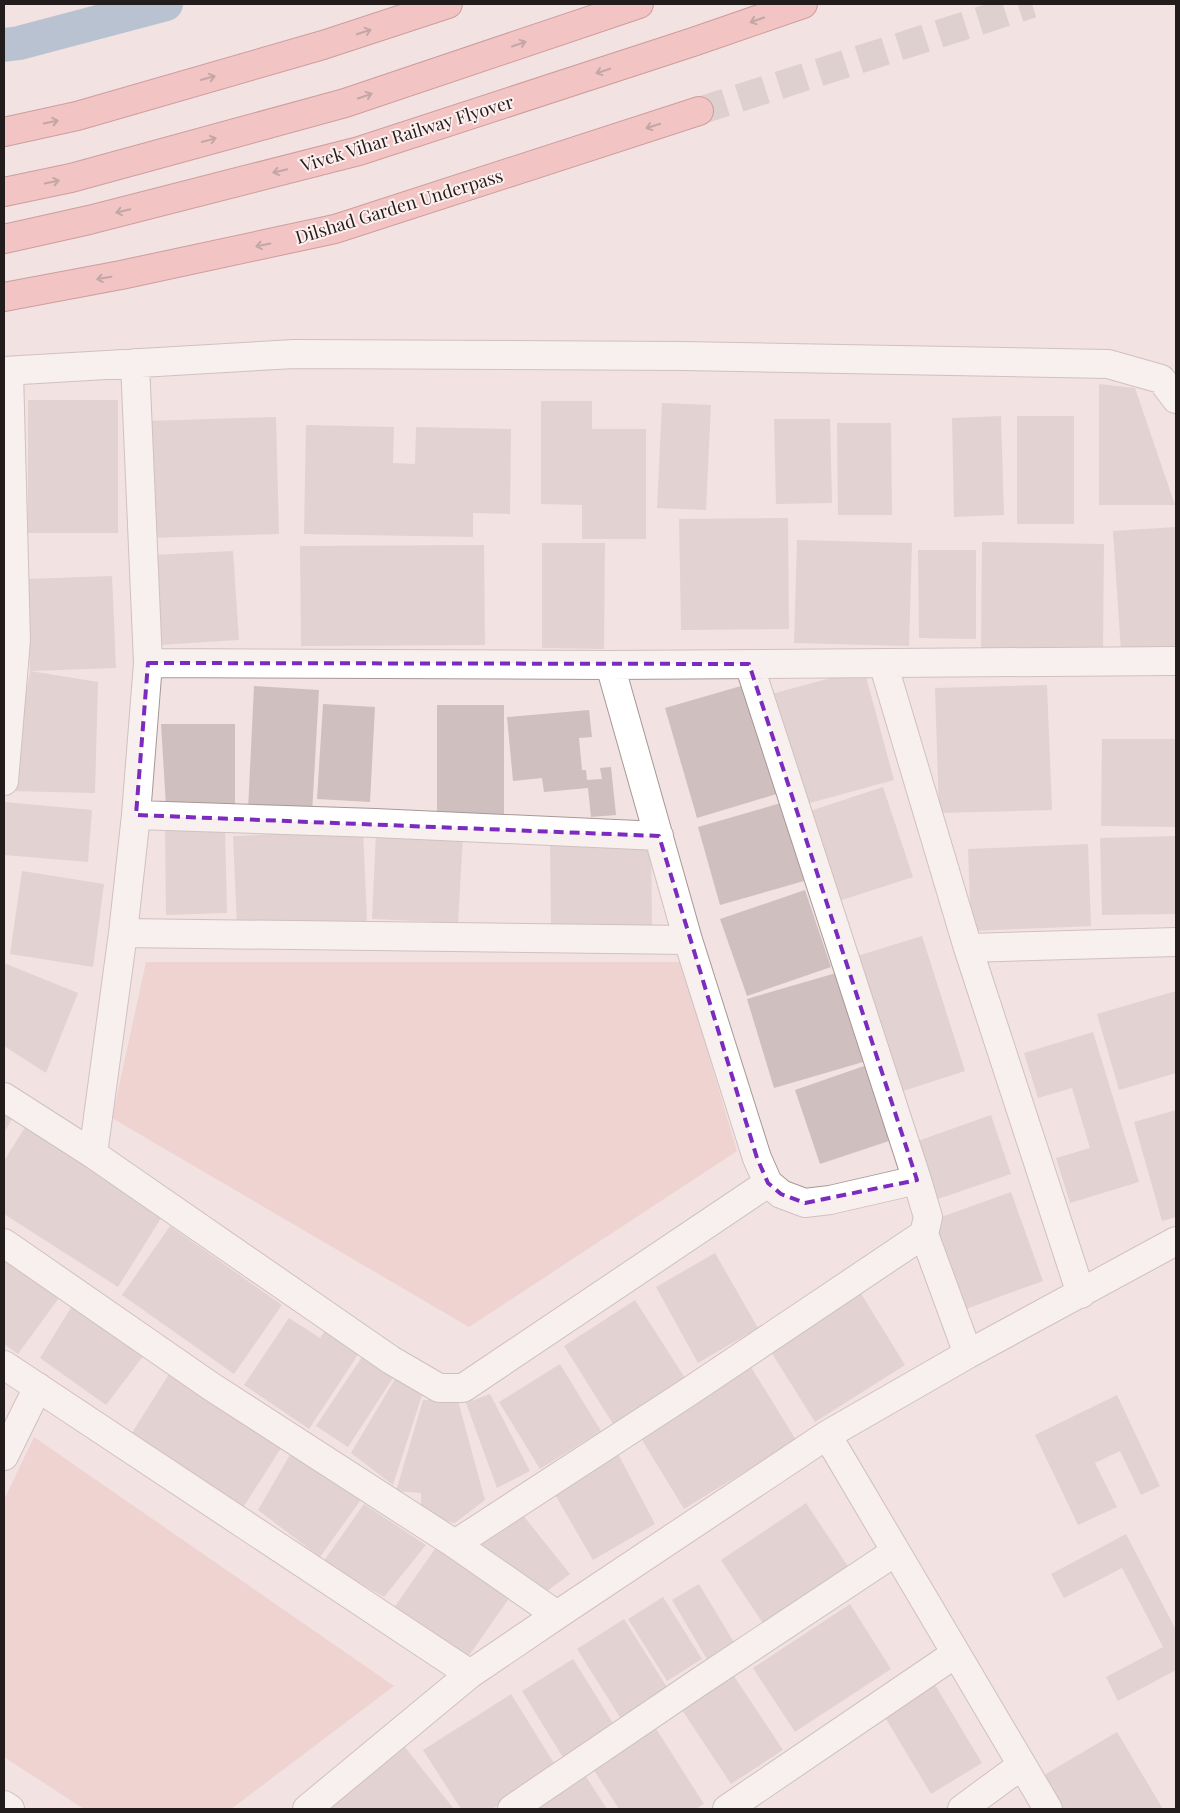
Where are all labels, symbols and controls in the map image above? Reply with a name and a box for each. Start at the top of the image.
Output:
one-way arrow [750,16,765,25]
one-way arrow [355,26,371,36]
one-way arrow [511,39,526,48]
one-way arrow [595,67,611,77]
one-way arrow [200,73,216,83]
street label: Vivek Vihar Railway Flyover [297,89,516,177]
one-way arrow [357,91,372,100]
one-way arrow [43,116,59,126]
one-way arrow [645,122,661,132]
one-way arrow [200,135,216,145]
street label: Dilshad Garden Underpass [292,163,506,249]
one-way arrow [273,167,289,176]
one-way arrow [43,177,59,186]
one-way arrow [116,207,132,217]
one-way arrow [256,241,272,250]
one-way arrow [97,274,113,284]

